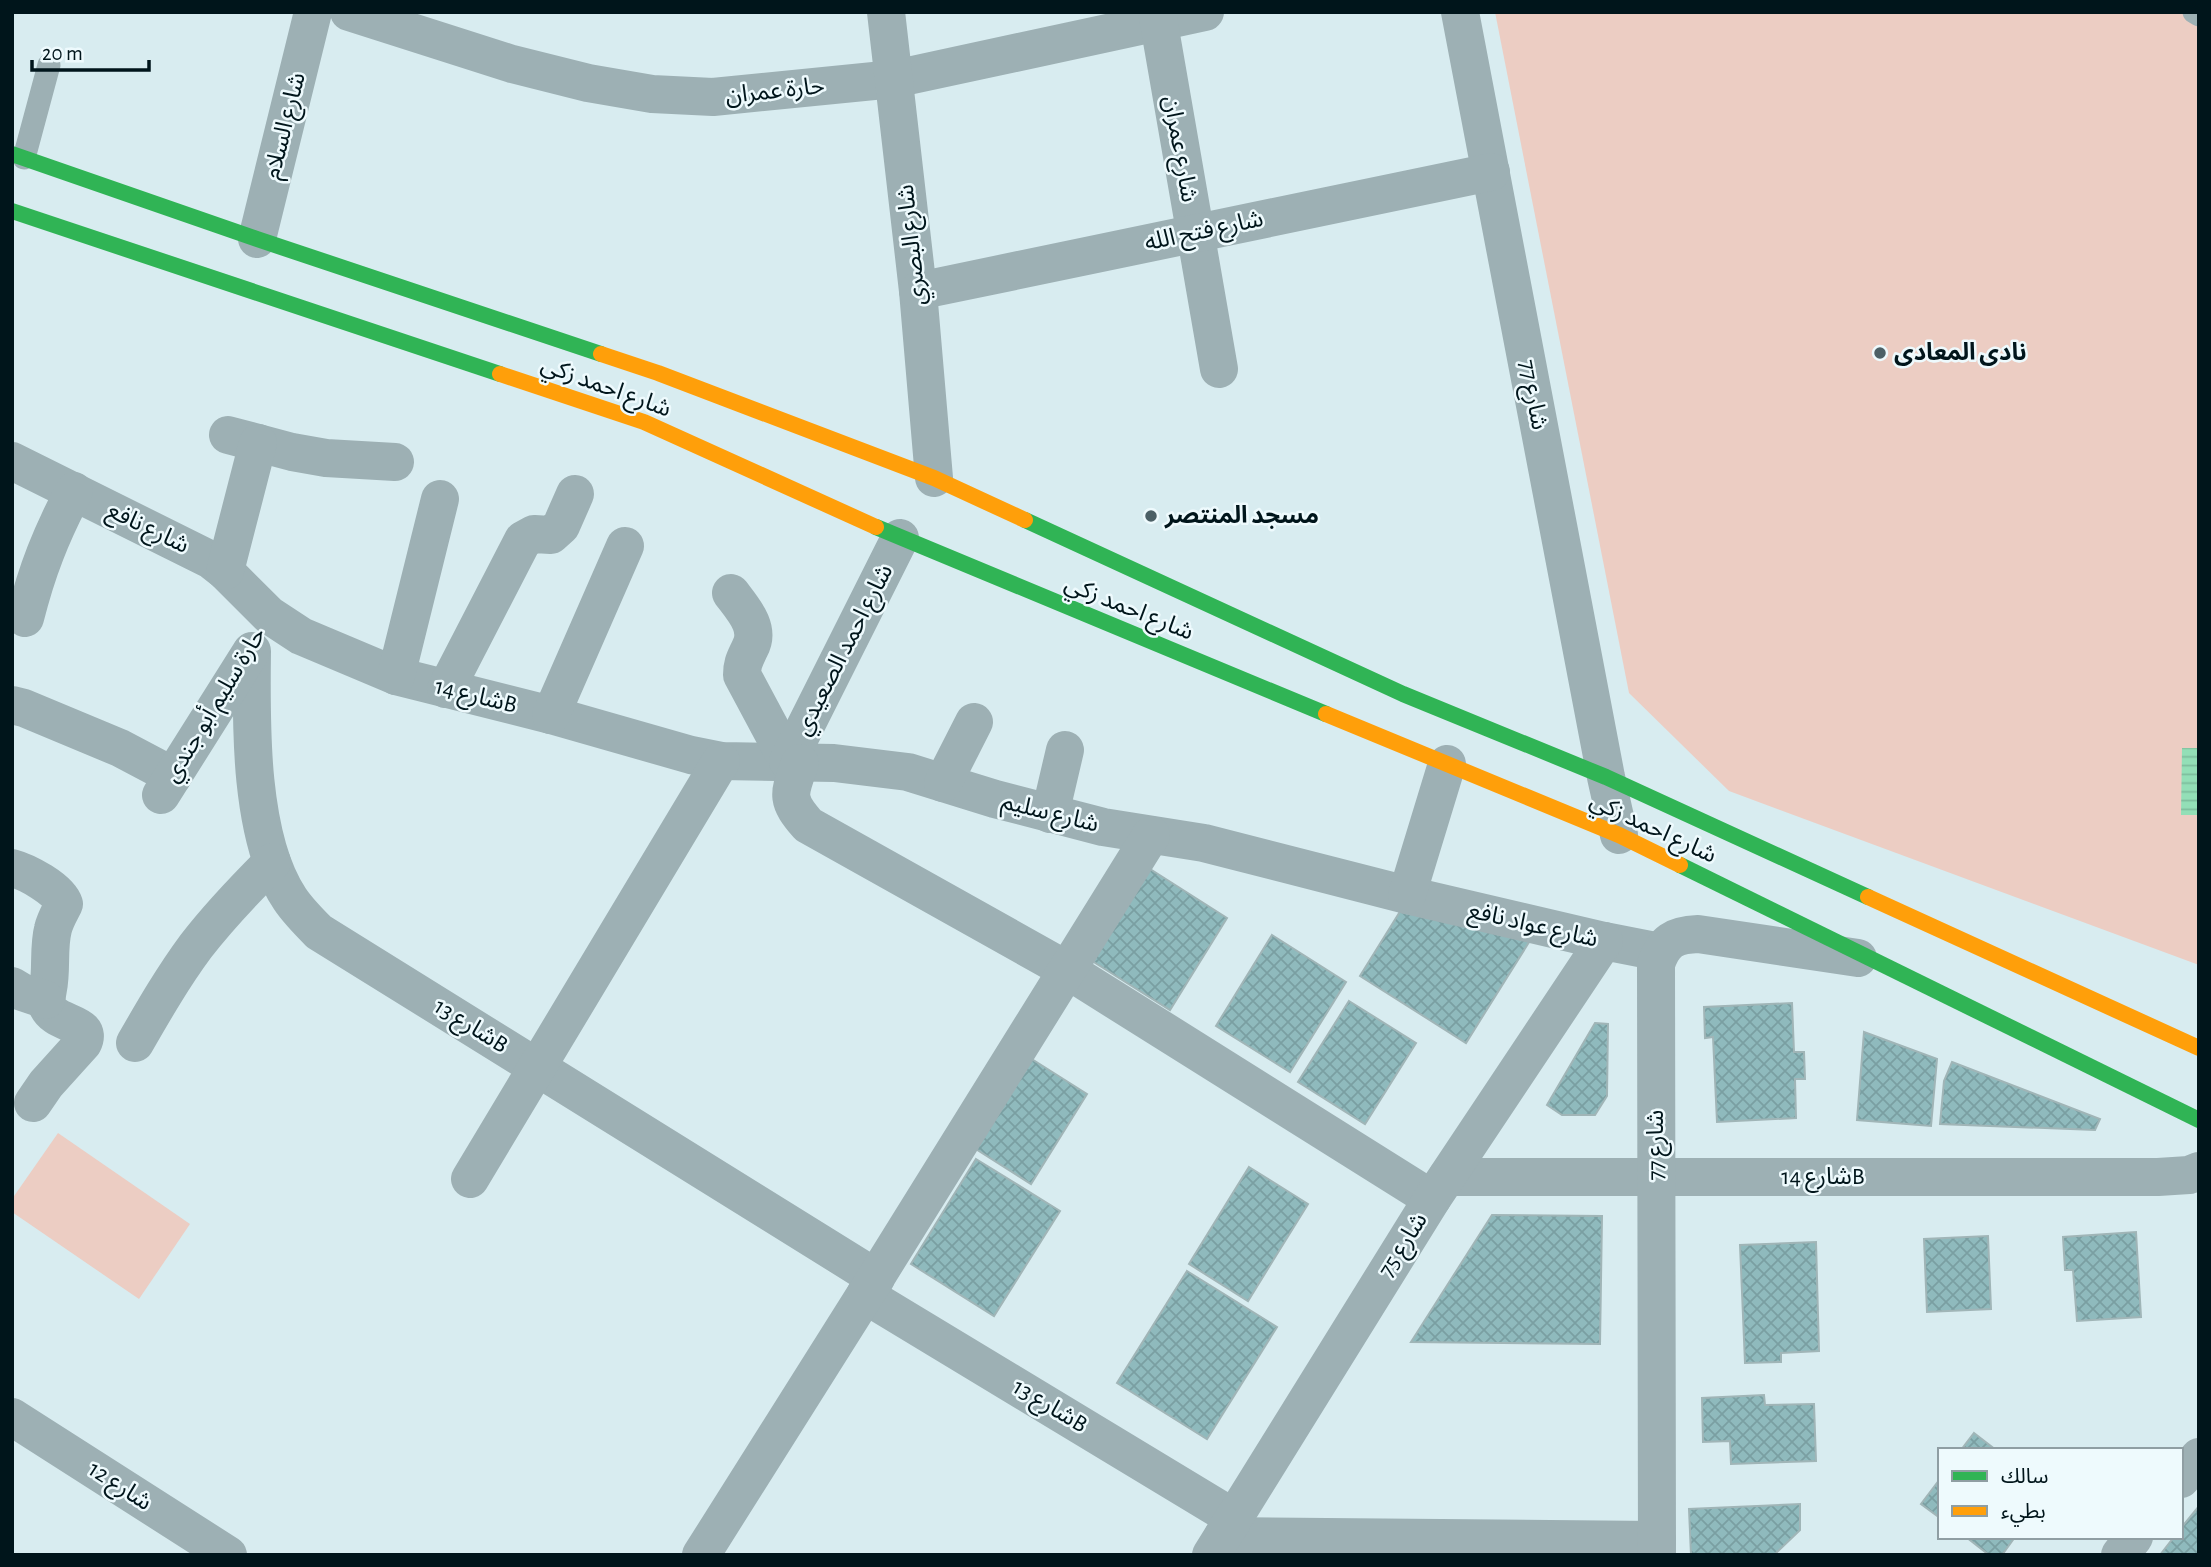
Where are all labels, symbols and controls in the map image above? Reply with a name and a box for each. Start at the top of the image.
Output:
scale bar [32,28,149,72]
text: 20 m [42,43,83,64]
street label: شارع السلام [260,70,315,183]
street label: حارة عمران [724,74,826,109]
street label: شارع عمران [1155,94,1201,205]
street label: شارع البصري [894,183,936,307]
street label: شارع فتح الله [1142,207,1266,259]
place label: نادى المعادى [1894,341,2027,366]
marker: نادى المعادى [1872,345,1888,361]
street label: شارع احمد زكي [536,352,674,427]
street label: شارع 77 [1511,358,1552,433]
street label: شارع نافع [102,498,193,562]
place label: مسجد المنتصر [1164,504,1319,529]
marker: مسجد المنتصر [1143,508,1159,524]
street label: شارع احمد الصعيدي [791,561,902,742]
street label: شارع احمد زكي [1059,571,1197,650]
street label: حارة سليم أبو جندي [155,621,275,789]
street label: شارع 14B [432,674,519,722]
street label: شارع احمد زكي [1584,788,1720,873]
street label: شارع سليم [998,789,1101,841]
street label: شارع عواد نافع [1465,898,1600,955]
street label: شارع 13B [428,994,512,1061]
street label: شارع 77 [1644,1110,1672,1180]
street label: شارع 14B [1781,1165,1865,1193]
street label: شارع 75 [1374,1209,1435,1283]
street label: شارع 13B [1007,1375,1091,1441]
legend [1938,1448,2183,1539]
street label: شارع 12 [82,1457,156,1518]
text: سالك [2001,1466,2048,1487]
text: بطيء [2001,1501,2046,1527]

